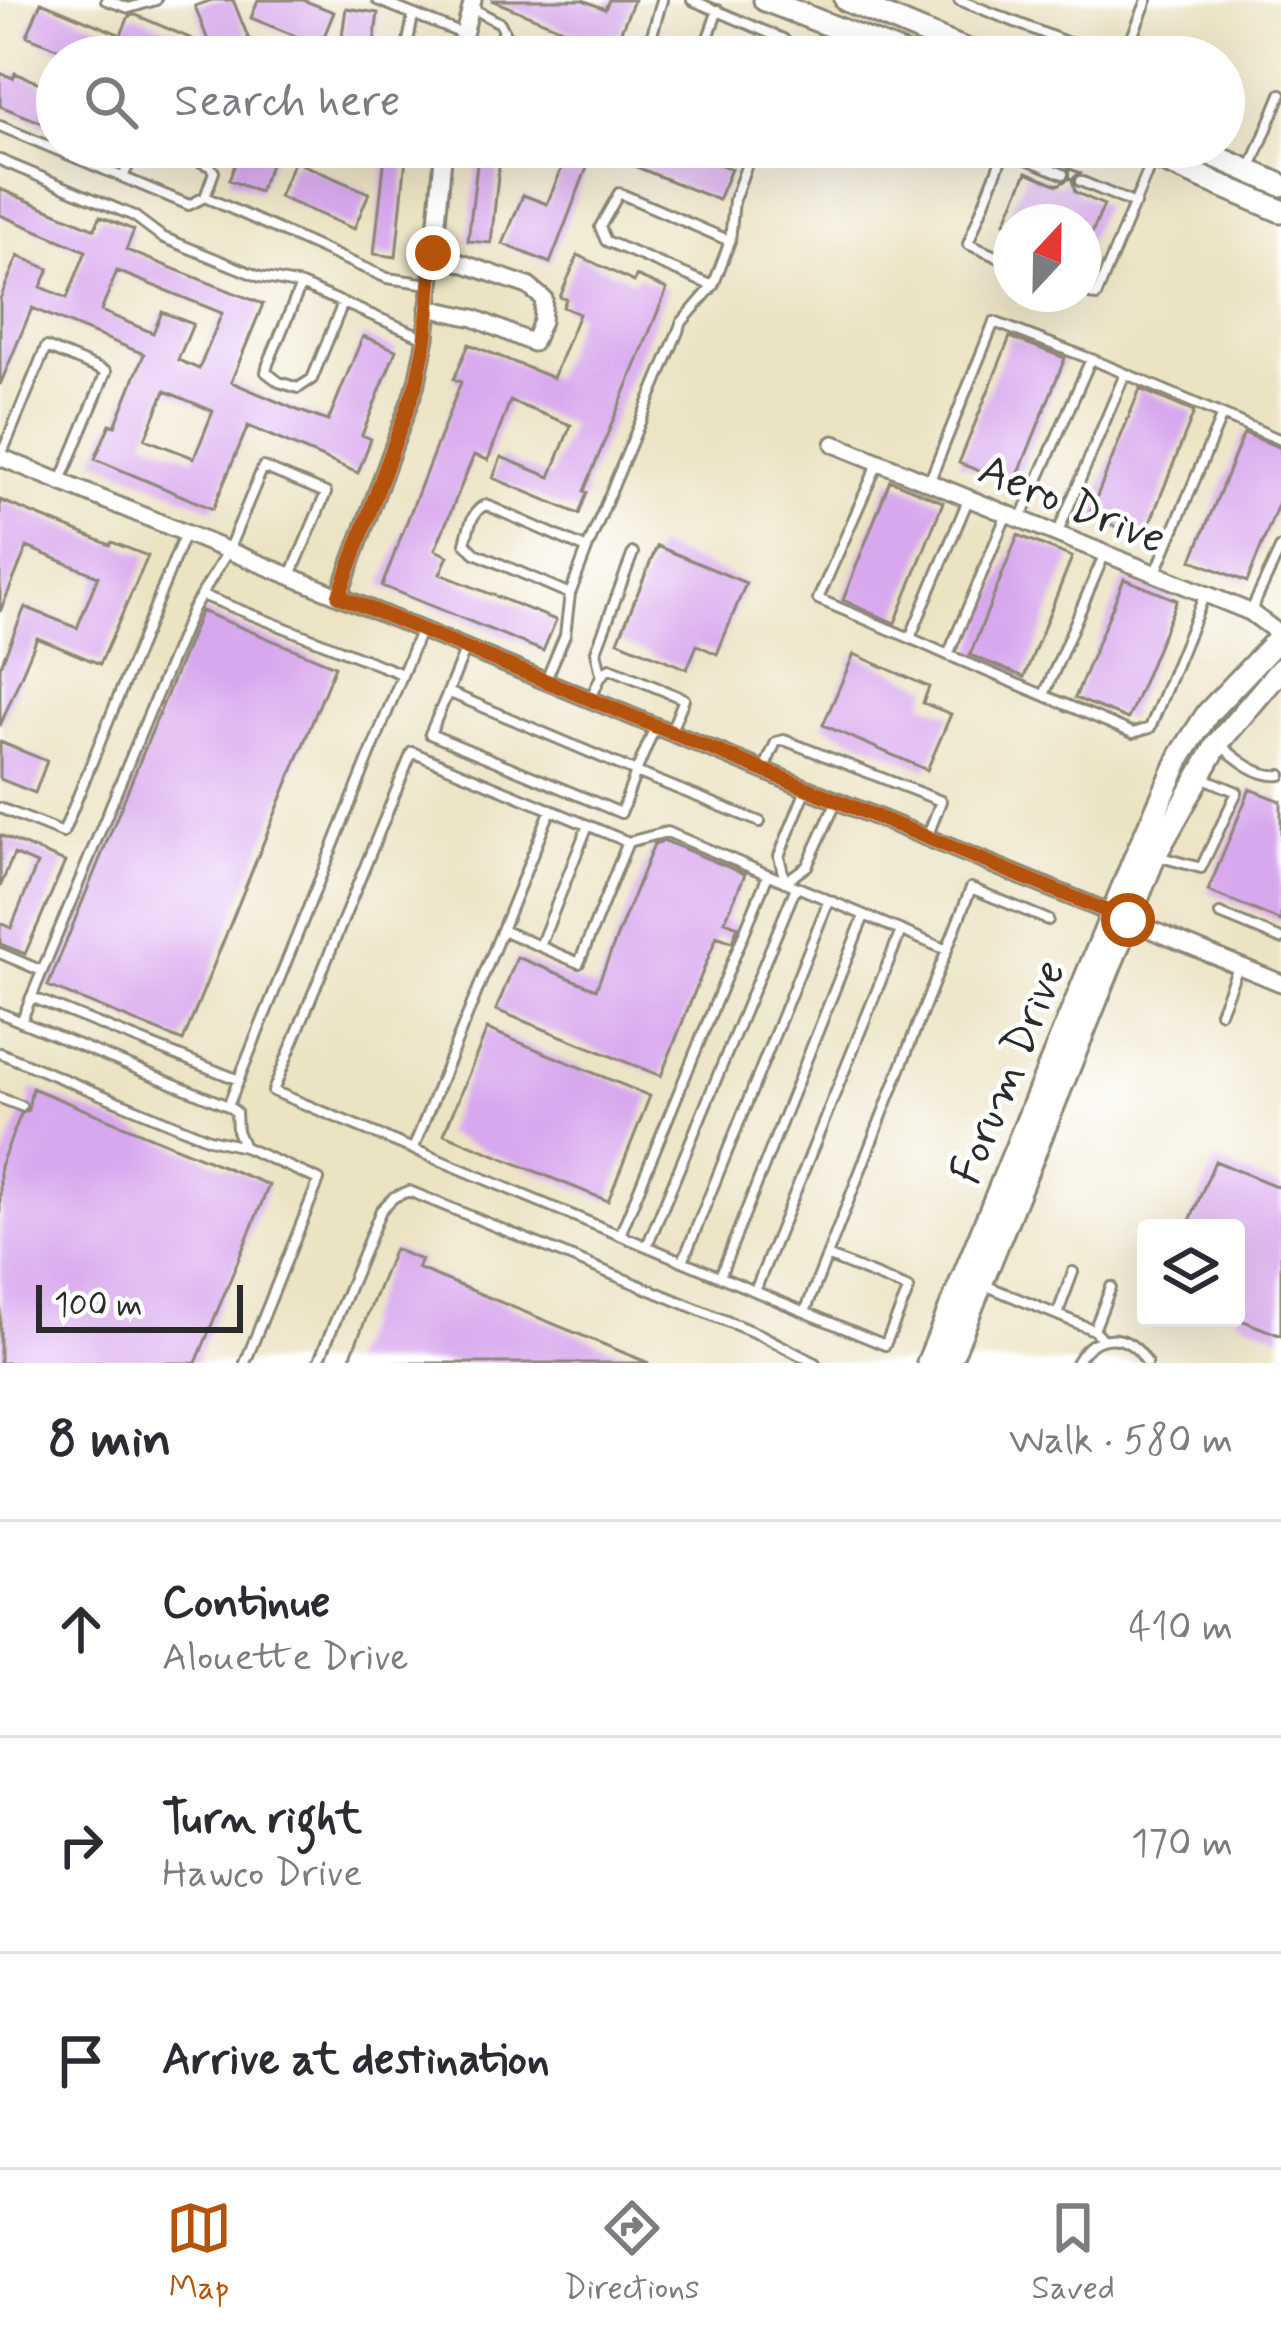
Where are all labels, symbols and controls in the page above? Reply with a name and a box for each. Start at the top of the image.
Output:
search box [36,36,1245,168]
icon: search [78,69,144,135]
text: Search here [174,73,401,132]
north arrow [993,204,1101,312]
route end [406,226,460,280]
street label: Aero Drive [969,441,1174,569]
route start [1101,893,1155,947]
street label: Forum Drive [938,951,1081,1193]
map controls [1137,1219,1245,1327]
button: layers [1137,1219,1245,1327]
scale bar [36,1279,243,1332]
text: 100 m [54,1284,143,1328]
text: 8 min [48,1408,171,1474]
text: Walk · 580 m [1009,1416,1233,1467]
text: Continue [162,1574,330,1633]
icon: ahead [48,1596,114,1662]
text: 410 m [1129,1603,1233,1654]
text: Alouette Drive [162,1633,409,1684]
text: Turn right [162,1790,362,1849]
icon: right [48,1812,114,1878]
text: 170 m [1131,1819,1233,1870]
text: Hawco Drive [162,1849,362,1900]
icon: arrive [48,2028,114,2094]
text: Arrive at destination [162,2031,550,2090]
tab: Map [166,2195,232,2311]
tab: Directions [564,2195,700,2311]
tab: Saved [1032,2195,1115,2311]

